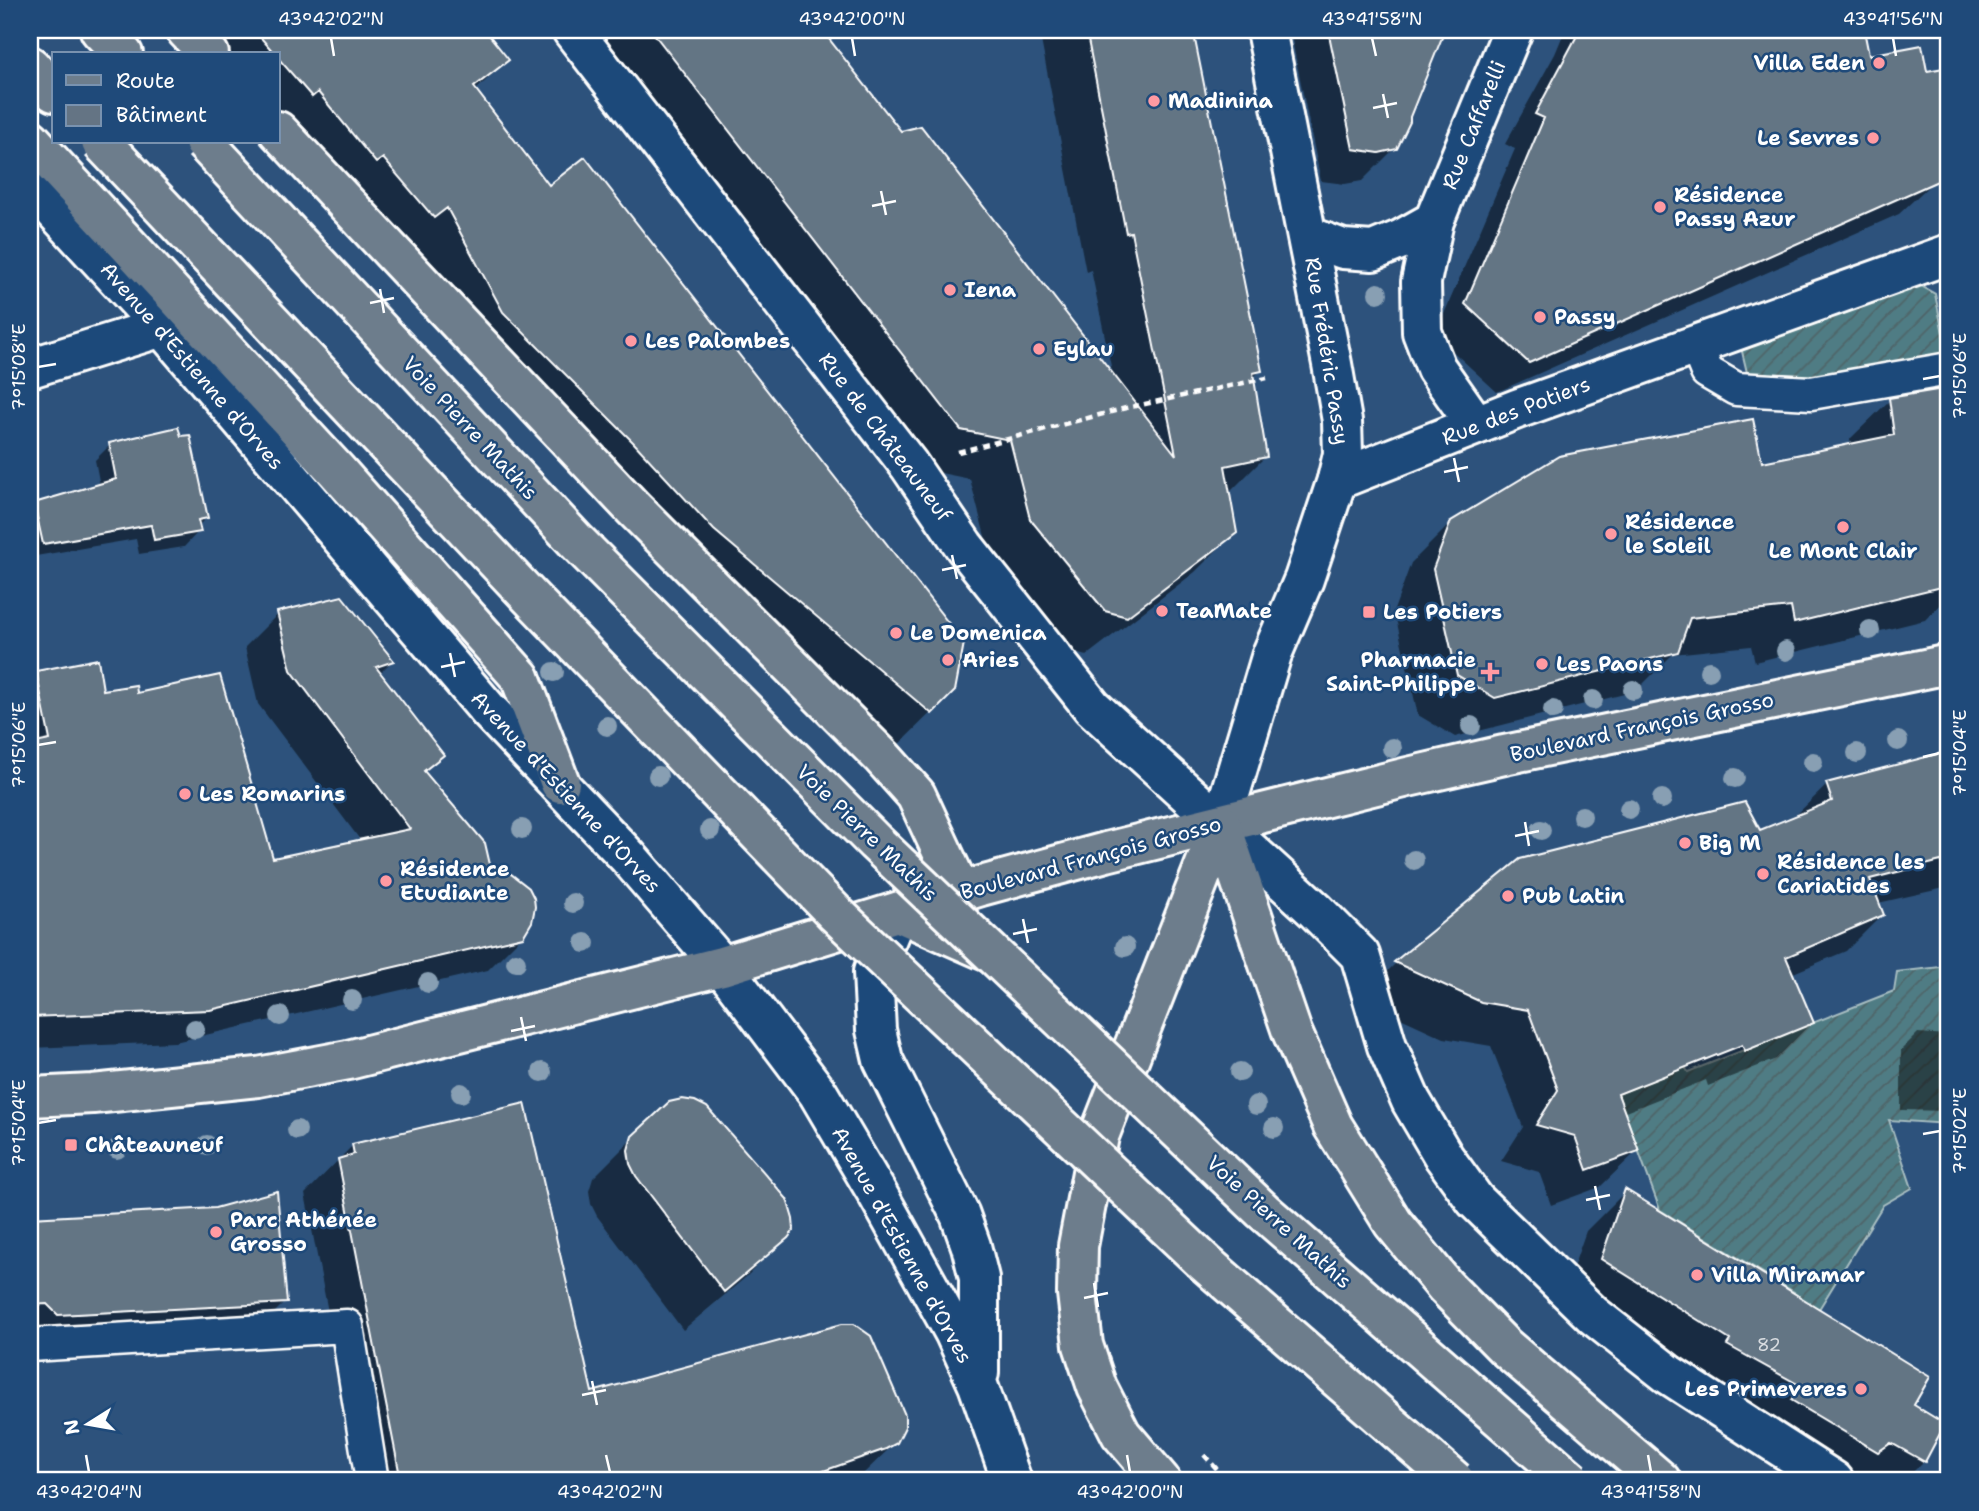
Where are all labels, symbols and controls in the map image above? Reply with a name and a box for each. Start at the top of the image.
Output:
text: 43°42'02"N [278,7,384,31]
text: 43°42'00"N [798,7,906,31]
text: 43°41'58"N [1321,7,1423,31]
text: 43°41'56"N [1843,7,1943,31]
place label: Villa Eden [1754,49,1865,77]
legend [52,52,280,144]
marker: Villa Eden [1871,55,1887,71]
street label: Rue Caffarelli [1435,56,1513,194]
text: Route [116,67,175,95]
place label: Madinina [1168,87,1273,115]
marker: Madinina [1146,93,1162,109]
text: Bâtiment [116,101,207,129]
place label: Le Sevres [1757,124,1859,152]
marker: Le Sevres [1865,130,1881,146]
place label: Résidence Passy Azur [1674,181,1795,233]
marker: Résidence Passy Azur [1652,199,1668,215]
street label: Rue Frédéric Passy [1298,255,1356,447]
street label: Avenue d'Estienne d'Orves [94,256,290,476]
place label: Iena [964,276,1017,304]
marker: Iena [942,282,958,298]
place label: Passy [1554,303,1616,331]
marker: Passy [1532,309,1548,325]
text: 7°15'08"E [7,323,31,411]
place label: Les Palombes [645,327,790,355]
marker: Les Palombes [623,333,639,349]
text: 7°15'06"E [1948,333,1972,419]
place label: Eylau [1053,335,1113,363]
marker: Eylau [1031,341,1047,357]
street label: Rue de Châteauneuf [812,347,958,528]
street label: Voie Pierre Mathis [396,350,544,506]
street label: Rue des Potiers [1438,370,1594,452]
place label: Résidence le Soleil [1625,508,1735,560]
marker: Le Mont Clair [1835,519,1851,535]
marker: Résidence le Soleil [1603,526,1619,542]
place label: Le Mont Clair [1768,537,1918,565]
place label: TeaMate [1176,597,1272,625]
place label: Les Potiers [1383,598,1502,626]
marker: TeaMate [1154,603,1170,619]
marker: Les Potiers [1361,604,1377,620]
place label: Le Domenica [910,619,1047,647]
marker: Le Domenica [888,625,904,641]
place label: Aries [962,646,1019,674]
place label: Pharmacie Saint-Philippe [1326,646,1476,698]
place label: Les Paons [1556,650,1663,678]
marker: Aries [940,652,956,668]
marker: Les Paons [1534,656,1550,672]
marker: Pharmacie Saint-Philippe [1482,664,1498,680]
street label: Avenue d'Estienne d'Orves [465,685,667,899]
street label: Boulevard François Grosso [1508,685,1776,769]
text: 7°15'06"E [7,702,31,788]
text: 7°15'04"E [1948,710,1972,796]
street label: Voie Pierre Mathis [790,758,944,908]
place label: Les Romarins [199,780,345,808]
marker: Les Romarins [177,786,193,802]
street label: Boulevard François Grosso [958,810,1224,906]
place label: Big M [1699,829,1761,857]
marker: Big M [1677,835,1693,851]
place label: Résidence les Cariatides [1777,848,1925,900]
place label: Résidence Etudiante [400,855,510,907]
marker: Résidence les Cariatides [1755,866,1771,882]
marker: Résidence Etudiante [378,873,394,889]
place label: Pub Latin [1522,882,1624,910]
marker: Pub Latin [1500,888,1516,904]
text: 7°15'04"E [7,1080,31,1166]
text: 7°15'02"E [1948,1088,1972,1174]
street label: Avenue d'Estienne d'Orves [825,1121,979,1369]
place label: Châteauneuf [85,1131,224,1159]
marker: Châteauneuf [63,1137,79,1153]
street label: Voie Pierre Mathis [1200,1149,1358,1295]
place label: Parc Athénée Grosso [230,1206,377,1258]
marker: Parc Athénée Grosso [208,1224,224,1240]
place label: Villa Miramar [1711,1261,1865,1289]
marker: Villa Miramar [1689,1267,1705,1283]
house number: 82 [1757,1333,1781,1357]
place label: Les Primeveres [1685,1375,1847,1403]
marker: Les Primeveres [1853,1381,1869,1397]
north arrow [52,1388,122,1458]
text: N [58,1417,86,1437]
text: 43°42'04"N [36,1480,142,1504]
text: 43°42'02"N [557,1480,663,1504]
text: 43°42'00"N [1076,1480,1184,1504]
text: 43°41'58"N [1600,1480,1702,1504]

